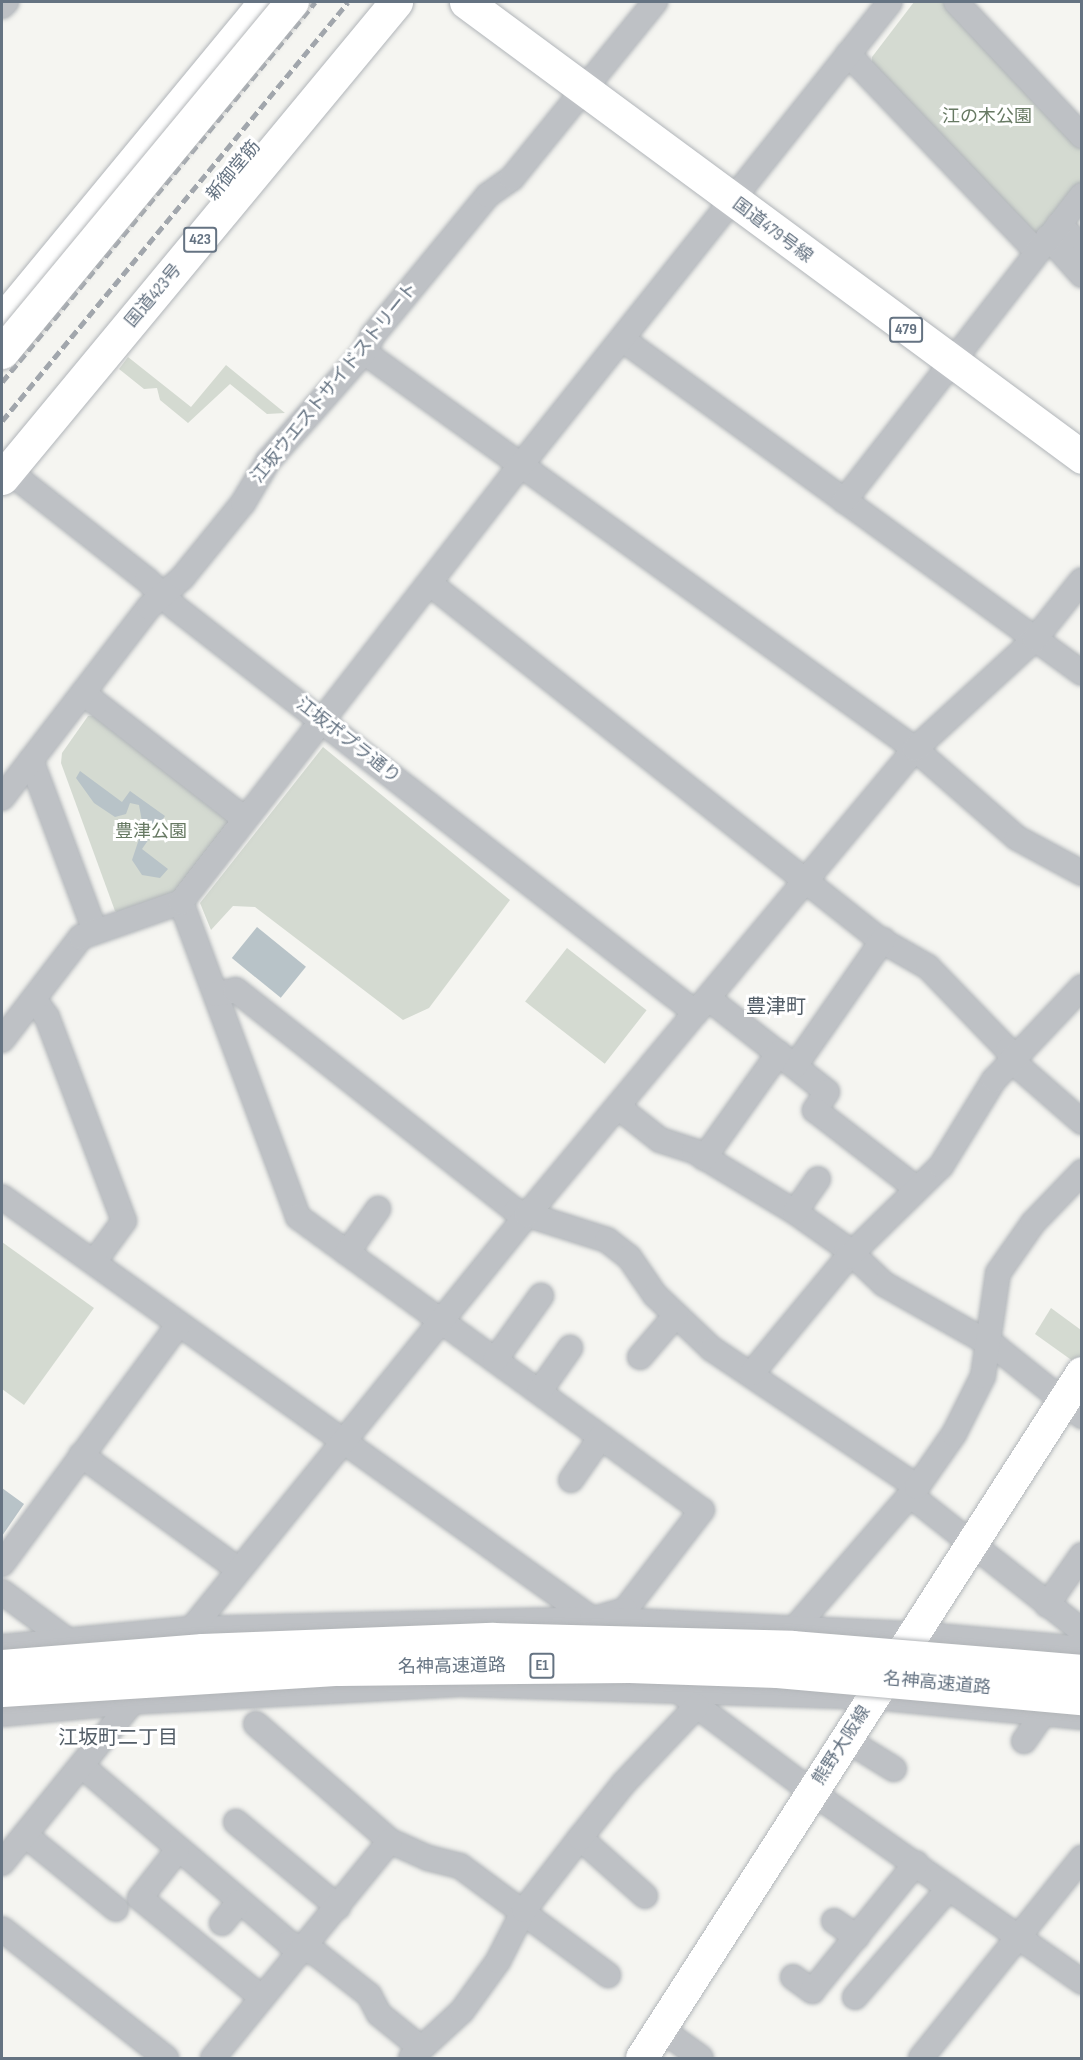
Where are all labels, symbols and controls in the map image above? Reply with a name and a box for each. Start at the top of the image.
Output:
park label: 江の木公園 [942,106,1032,128]
street label: 新御堂筋 [203,136,265,206]
street label: 国道479号線 [728,194,816,268]
road number: 423 [182,227,218,253]
street label: 国道423号 [121,260,187,332]
street label: 江坂ウエストサイドストリート [247,278,423,488]
road number: 479 [888,317,924,343]
street label: 江坂ポプラ通り [292,694,404,788]
park label: 豊津公園 [115,821,187,843]
district label: 豊津町 [746,995,806,1019]
road number: E1 [528,1653,556,1679]
street label: 名神高速道路 [398,1655,506,1679]
street label: 名神高速道路 [882,1669,992,1699]
street label: 熊野大阪線 [808,1702,876,1790]
district label: 江坂町二丁目 [58,1726,178,1750]

